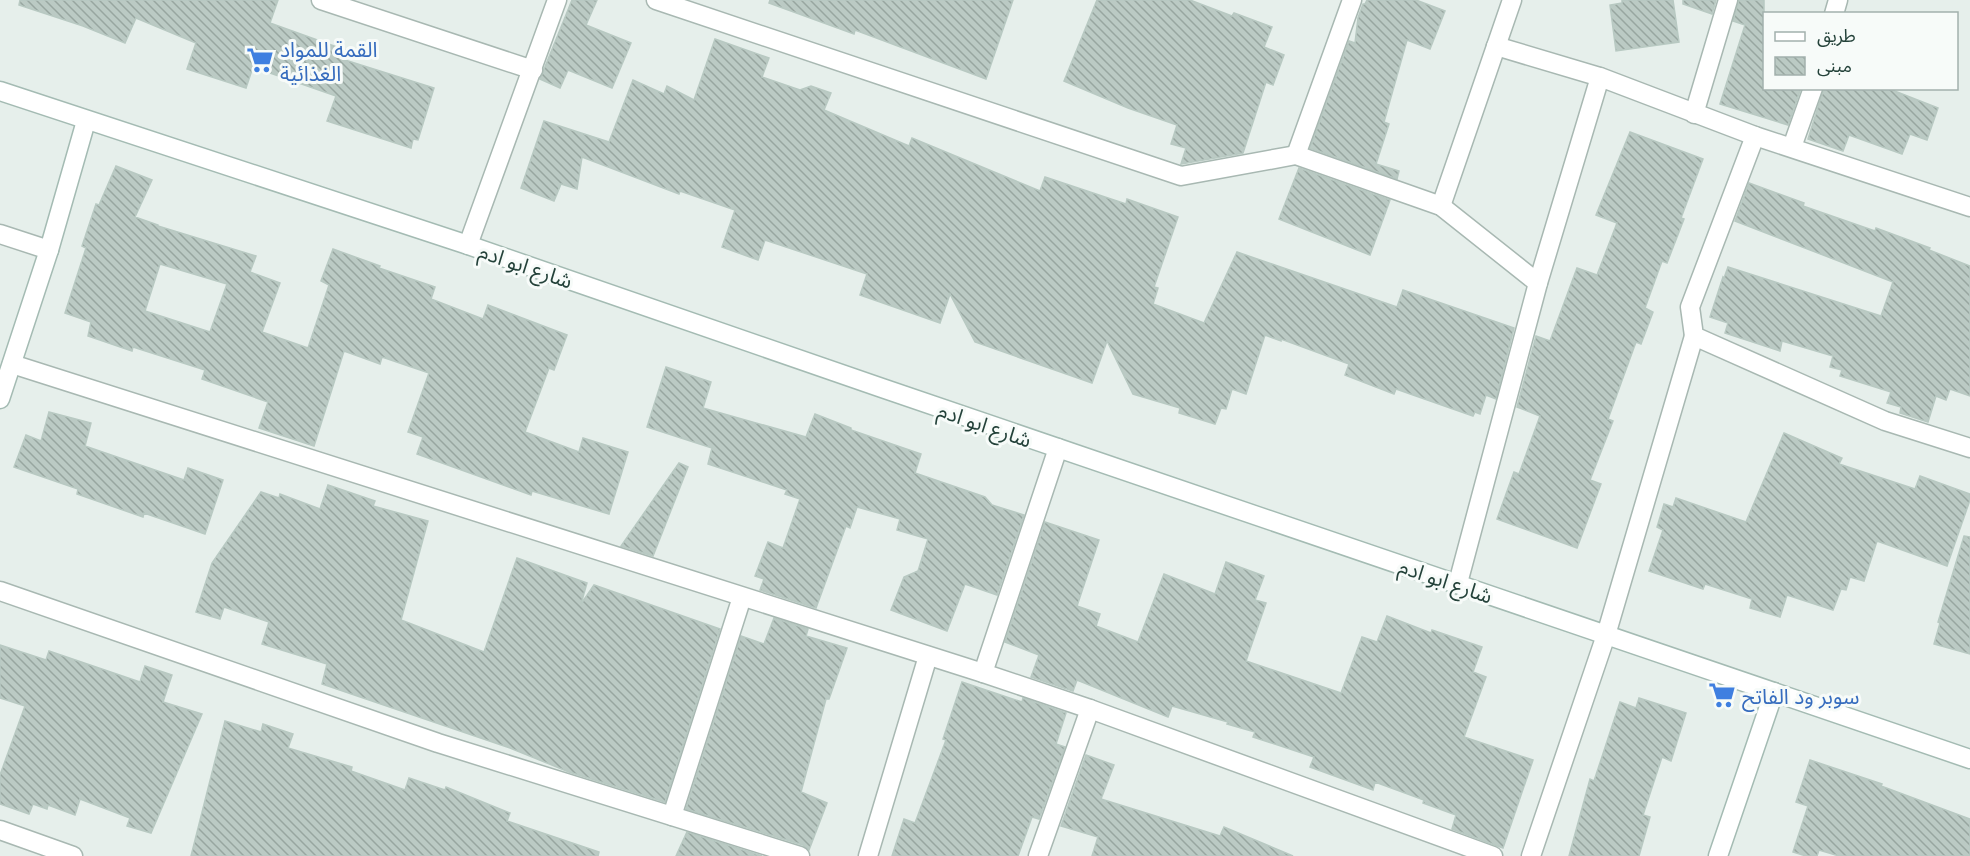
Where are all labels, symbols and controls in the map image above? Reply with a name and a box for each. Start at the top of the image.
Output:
legend [1763,12,1958,90]
text: طريق [1817,24,1856,47]
place label: القمة للمواد الغذائية [280,36,377,85]
supermarket icon: القمة للمواد الغذائية [245,45,275,75]
text: مبنى [1817,54,1852,77]
street label: شارع ابو ادم [474,237,576,297]
street label: شارع ابو ادم [933,396,1035,456]
street label: شارع ابو ادم [1394,552,1496,612]
supermarket icon: سوبر ود الفاتح [1707,680,1737,710]
place label: سوبر ود الفاتح [1742,683,1859,712]

